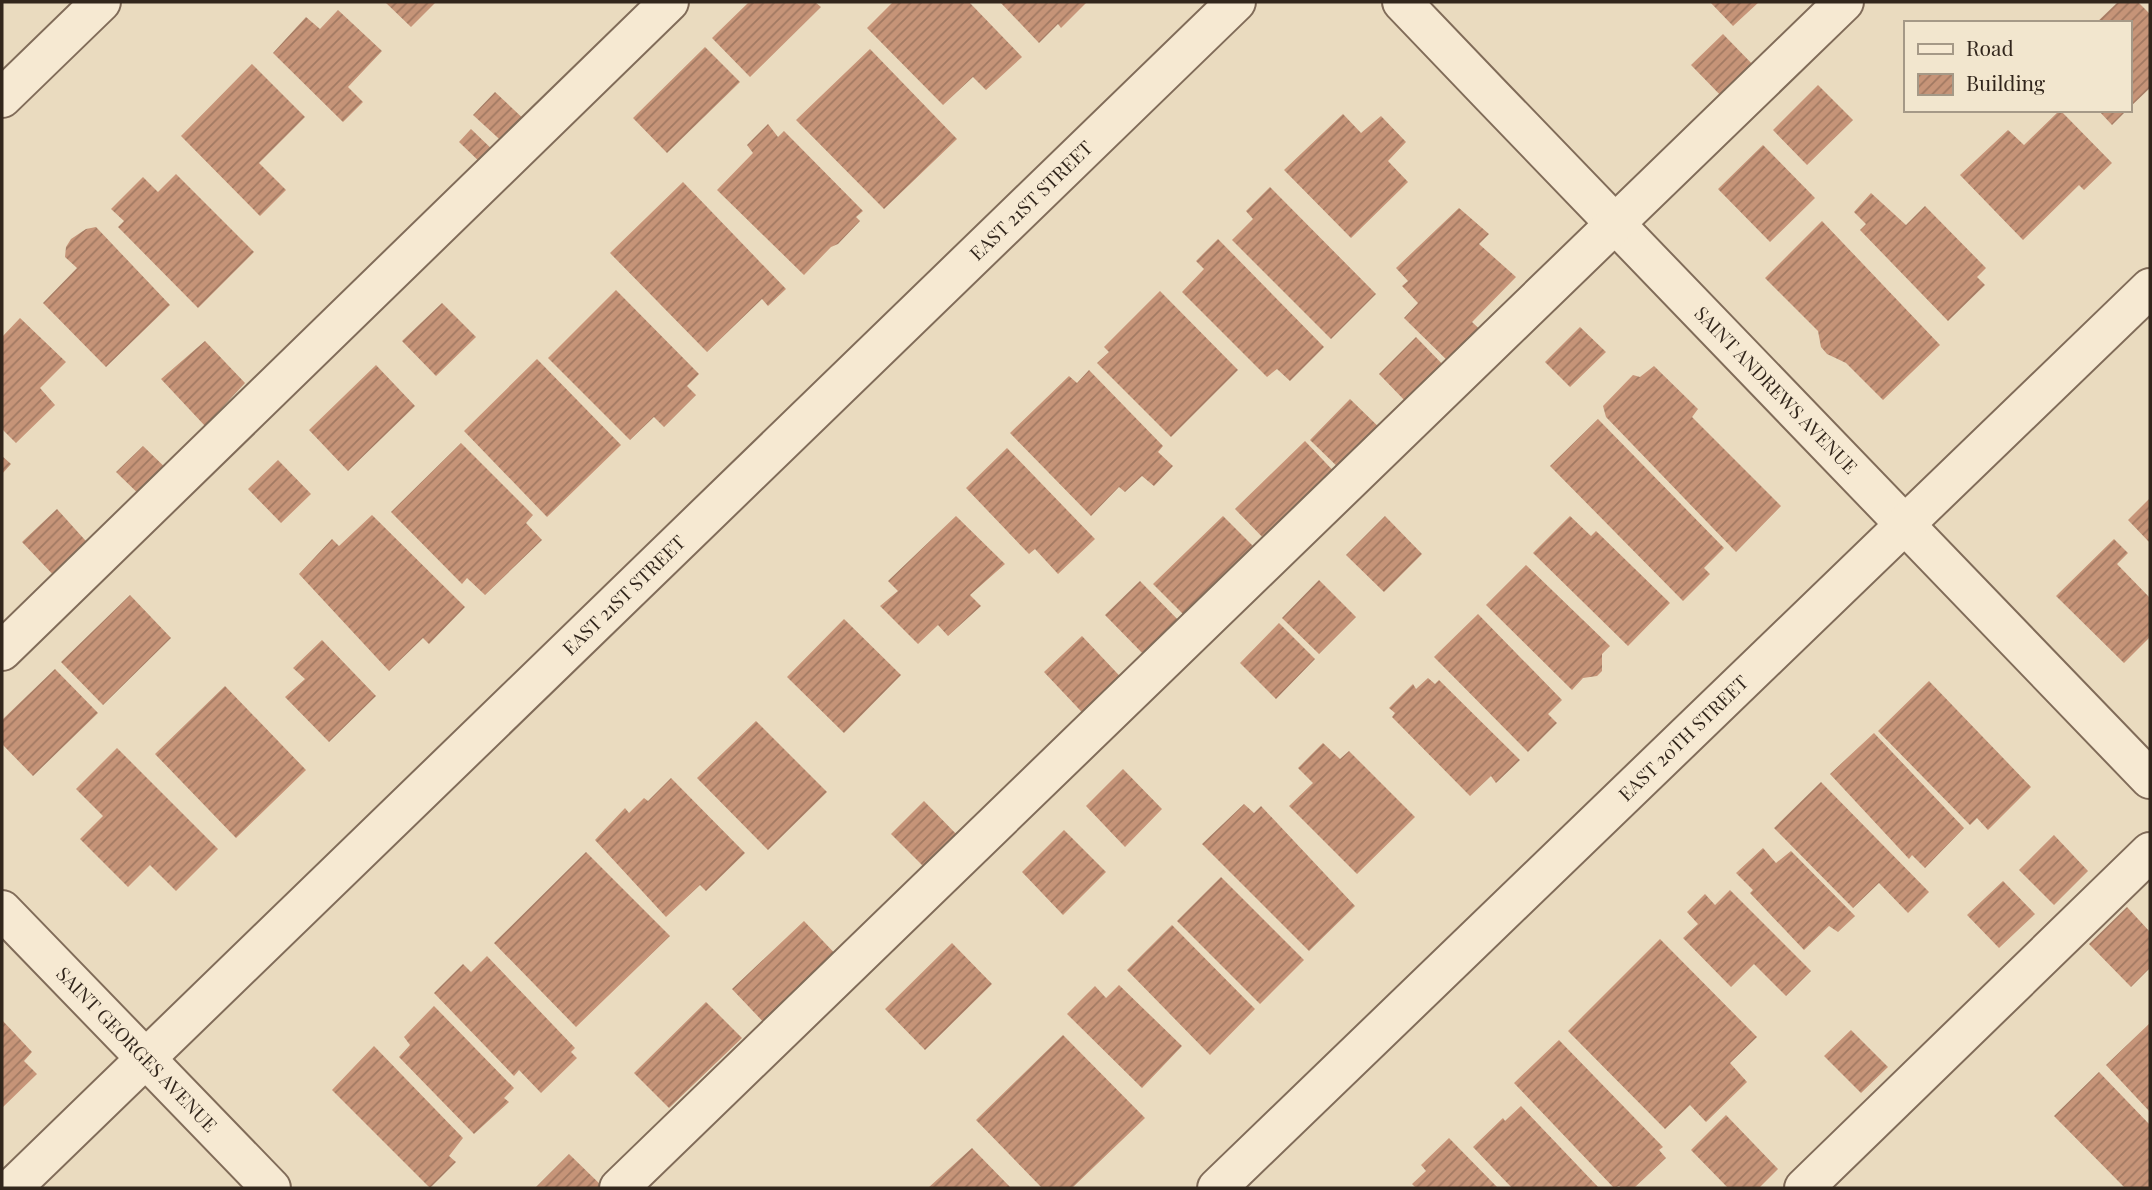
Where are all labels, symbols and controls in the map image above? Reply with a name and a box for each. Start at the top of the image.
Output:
legend [1904,21,2131,112]
text: Road [1966,33,2014,61]
text: Building [1966,68,2045,96]
street label: EAST 21ST STREET [963,134,1098,265]
street label: SAINT ANDREWS AVENUE [1690,300,1864,479]
street label: EAST 21ST STREET [556,529,690,660]
street label: EAST 20TH STREET [1612,669,1753,806]
street label: SAINT GEORGES AVENUE [52,960,224,1137]

